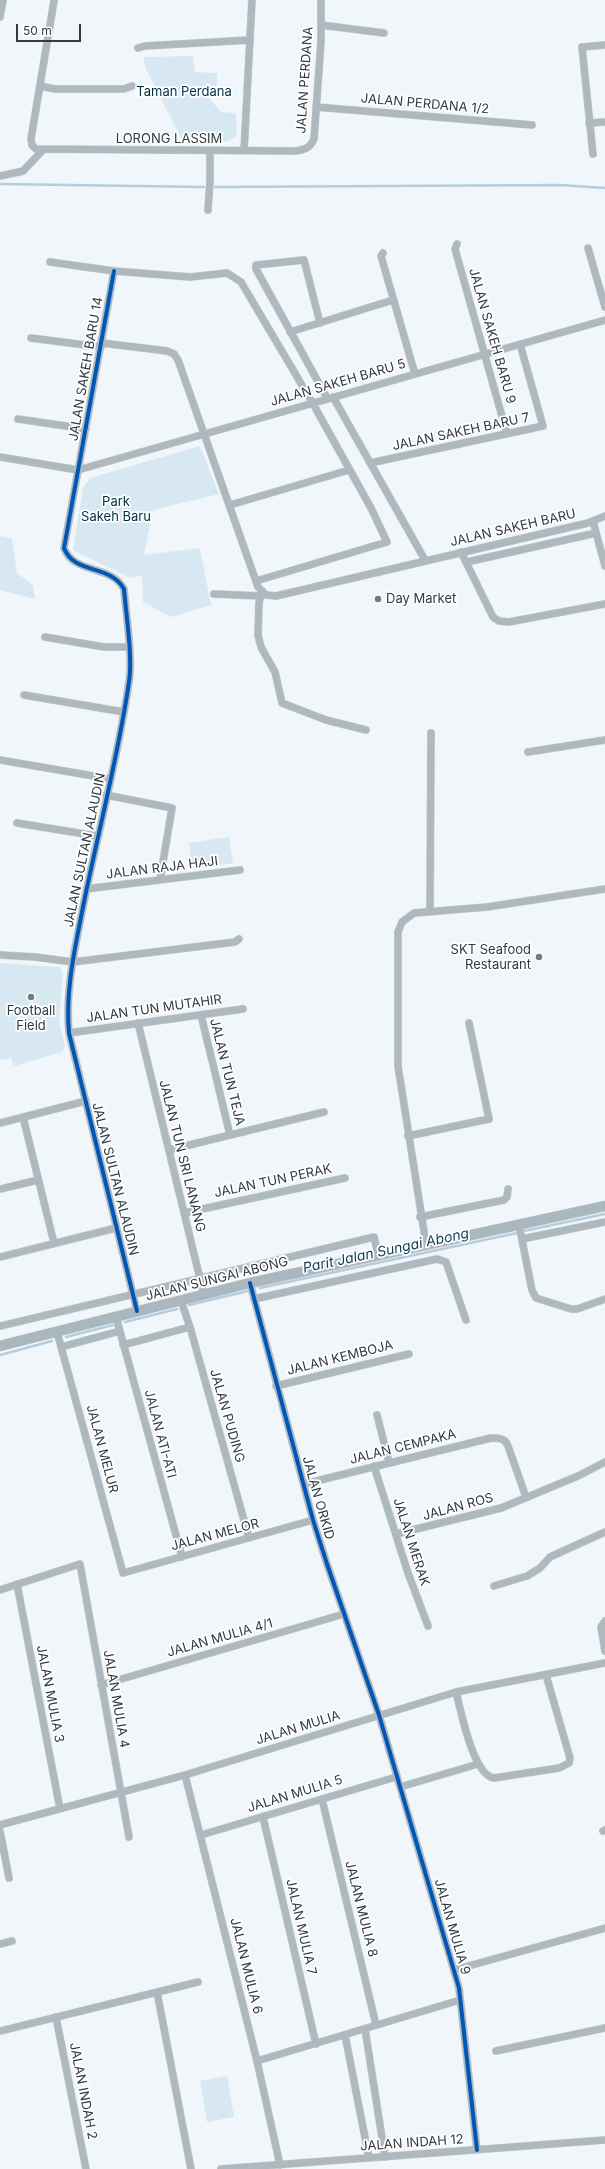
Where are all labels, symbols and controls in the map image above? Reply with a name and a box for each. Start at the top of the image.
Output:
scale bar [18,16,83,42]
text: 50 m [23,23,52,38]
street label: JALAN PERDANA [293,26,317,134]
park label: Taman Perdana [136,84,232,100]
street label: JALAN PERDANA 1/2 [360,91,490,117]
street label: LORONG LASSIM [116,131,222,147]
street label: JALAN SAKEH BARU 9 [465,266,519,406]
street label: JALAN SAKEH BARU 14 [66,296,106,442]
street label: JALAN SAKEH BARU 5 [268,356,408,410]
street label: JALAN SAKEH BARU 7 [391,410,531,454]
park label: Park Sakeh Baru [81,494,151,525]
street label: JALAN SAKEH BARU [449,506,577,550]
place label: Day Market [386,591,456,607]
marker: Day Market [373,594,383,604]
street label: JALAN SULTAN ALAUDIN [61,772,109,928]
street label: JALAN RAJA HAJI [105,853,219,883]
place label: SKT Seafood Restaurant [451,942,531,973]
marker: SKT Seafood Restaurant [534,952,544,962]
marker: Football Field [26,992,36,1002]
street label: JALAN TUN MUTAHIR [85,992,223,1026]
place label: Football Field [7,1003,55,1034]
street label: JALAN TUN TEJA [206,1017,248,1127]
street label: JALAN TUN SRI LANANG [156,1079,208,1233]
street label: JALAN SULTAN ALAUDIN [88,1101,142,1257]
street label: JALAN TUN PERAK [213,1161,333,1201]
water label: Parit Jalan Sungai Abong [301,1225,471,1277]
street label: JALAN SUNGAI ABONG [144,1254,290,1304]
street label: JALAN KEMBOJA [285,1337,395,1379]
street label: JALAN PUDING [206,1368,248,1464]
street label: JALAN ATI-ATI [141,1388,179,1480]
street label: JALAN MELUR [83,1403,121,1495]
street label: JALAN CEMPAKA [348,1426,458,1468]
street label: JALAN ORKID [299,1455,337,1541]
street label: JALAN ROS [421,1490,495,1524]
street label: JALAN MERAK [389,1496,433,1588]
street label: JALAN MELOR [169,1516,261,1554]
street label: JALAN MULIA 4/1 [165,1615,275,1661]
street label: JALAN MULIA 3 [33,1644,67,1744]
street label: JALAN MULIA 4 [100,1649,132,1749]
street label: JALAN MULIA [254,1708,342,1748]
street label: JALAN MULIA 5 [246,1772,344,1816]
street label: JALAN MULIA 8 [341,1859,381,1959]
street label: JALAN MULIA 7 [282,1877,320,1977]
street label: JALAN MULIA 9 [431,1877,473,1977]
street label: JALAN MULIA 6 [226,1916,266,2016]
street label: JALAN INDAH 2 [66,2041,100,2141]
street label: JALAN INDAH 12 [360,2132,464,2154]

